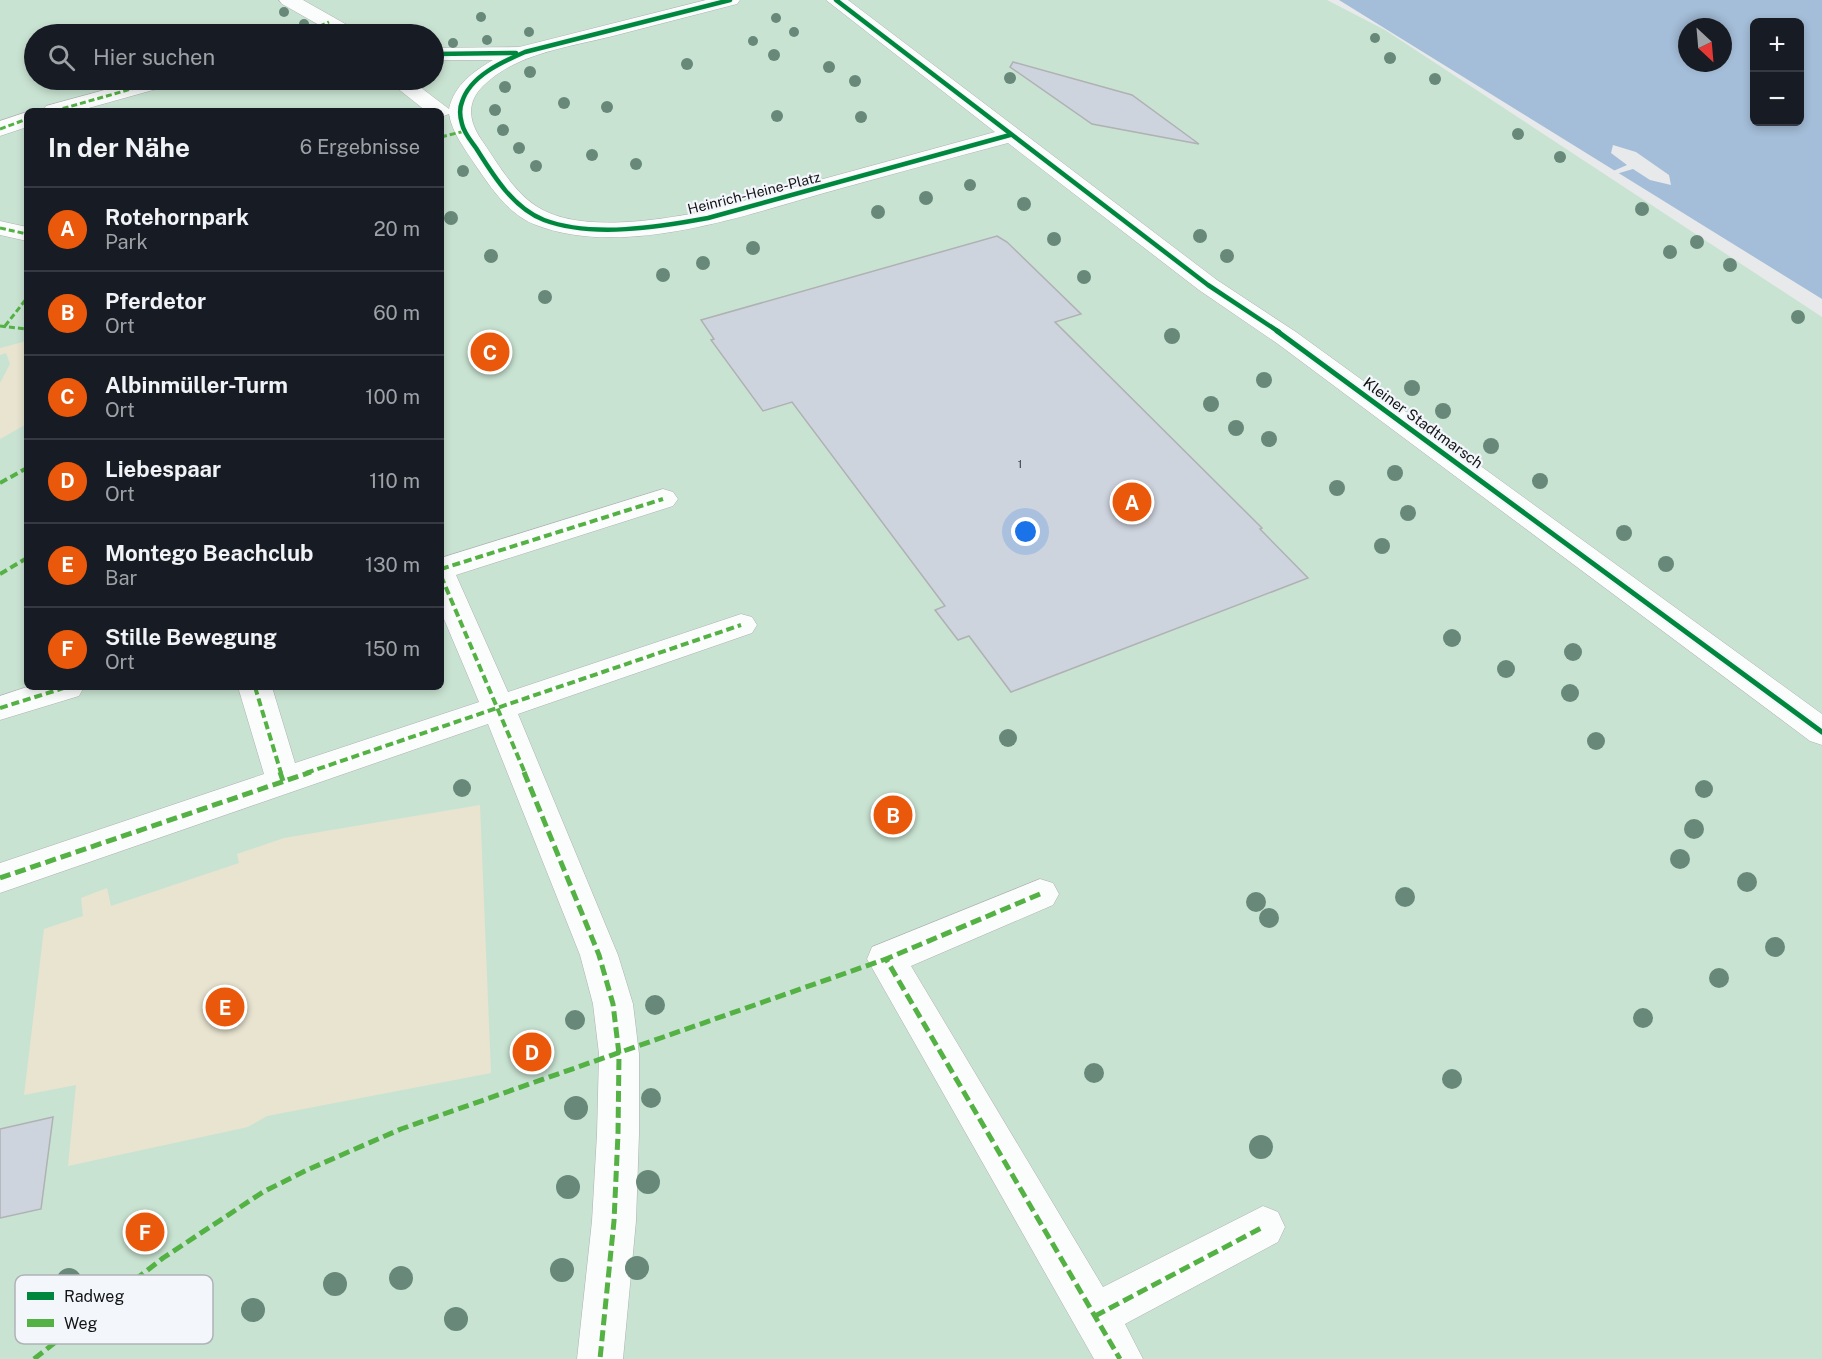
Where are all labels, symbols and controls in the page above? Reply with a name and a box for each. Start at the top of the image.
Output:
north arrow [1678,18,1732,72]
map controls [1750,18,1804,126]
button: + [1750,18,1804,72]
search box [24,24,444,90]
icon: search [45,41,78,74]
text: Hier suchen [93,44,215,70]
button: − [1750,72,1804,126]
text: In der Nähe [48,132,190,163]
text: 6 Ergebnisse [300,135,420,159]
street label: Heinrich-Heine-Platz [686,169,822,217]
text: Rotehornpark [105,204,249,230]
text: A [60,217,75,241]
text: 20 m [374,217,420,241]
text: Park [105,230,148,254]
text: Pferdetor [105,288,206,314]
text: B [61,301,74,325]
text: 60 m [373,301,420,325]
text: Ort [105,314,135,338]
pin: C [470,330,510,374]
text: Albinmüller-Turm [105,372,288,398]
street label: Kleiner Stadtmarsch [1360,374,1486,472]
text: C [60,385,75,409]
text: 100 m [365,385,420,409]
text: Ort [105,398,135,422]
text: Liebespaar [105,456,221,482]
house number: 1 [1018,457,1022,471]
text: D [60,469,75,493]
text: 110 m [369,469,420,493]
pin: A [1112,480,1152,524]
text: Ort [105,482,135,506]
your location [1011,517,1040,546]
text: Montego Beachclub [105,540,313,566]
text: E [61,553,74,577]
text: 130 m [365,553,420,577]
text: Bar [105,566,137,590]
text: Stille Bewegung [105,624,277,650]
text: F [61,637,74,661]
text: 150 m [365,637,420,661]
text: Ort [105,650,135,674]
pin: B [874,792,912,838]
pin: E [206,984,244,1030]
pin: D [512,1030,552,1074]
pin: F [126,1210,164,1254]
legend [15,1275,213,1344]
text: Radweg [64,1287,124,1306]
text: Weg [64,1314,98,1333]

